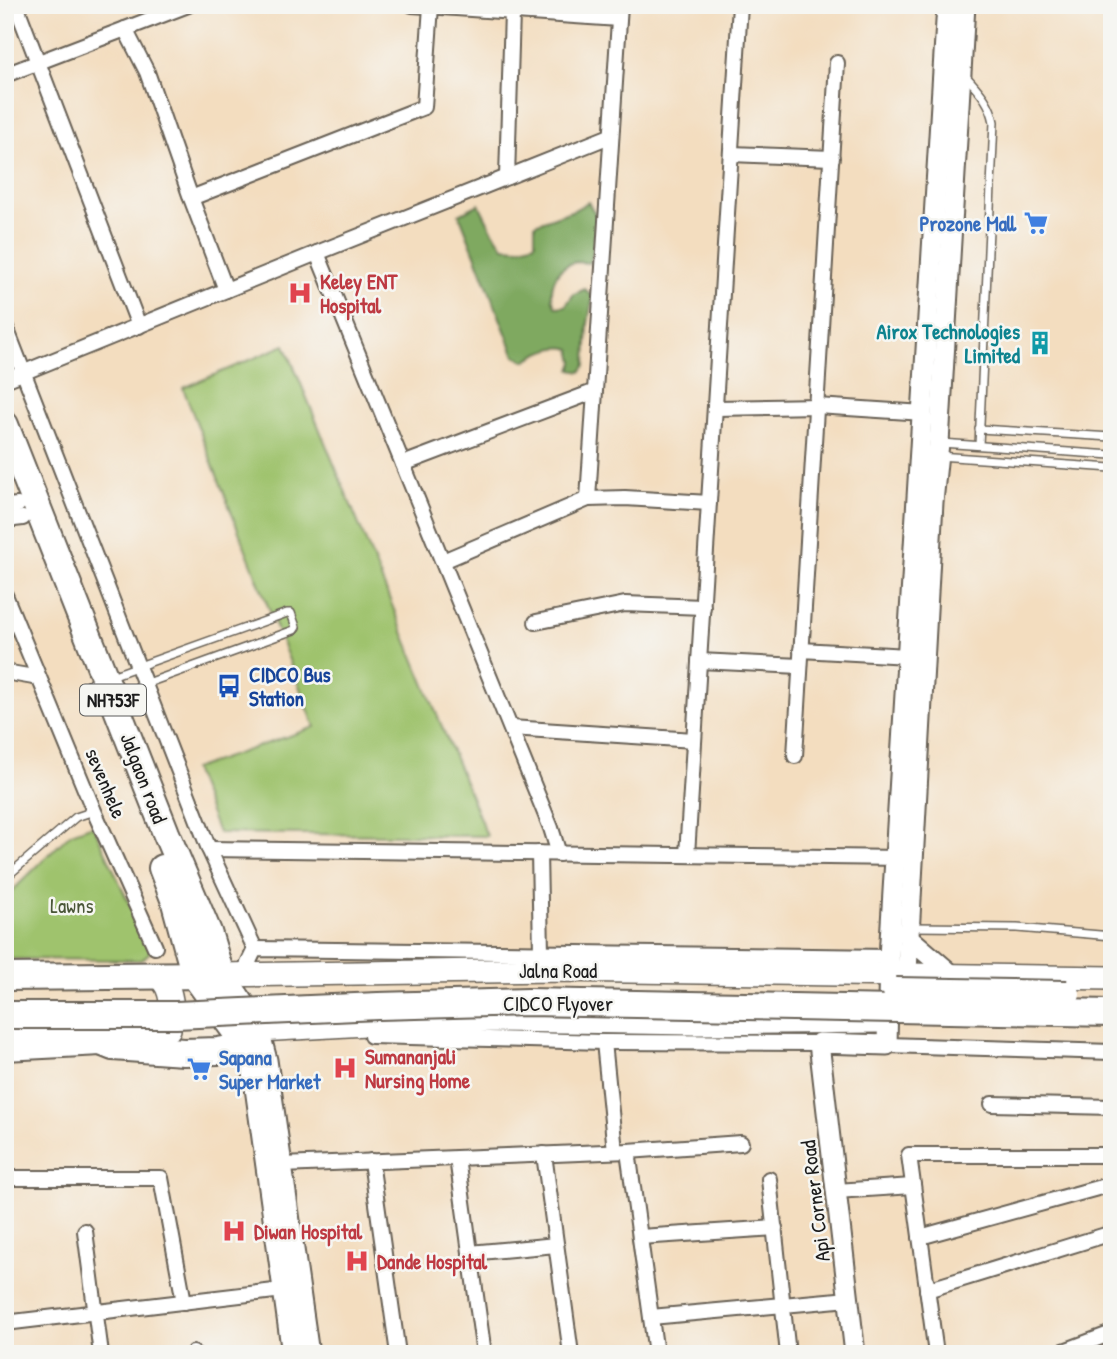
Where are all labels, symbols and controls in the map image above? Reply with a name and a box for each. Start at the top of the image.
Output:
place label: Prozone Mall [919,209,1017,238]
supermarket icon: Prozone Mall [1022,209,1050,237]
place label: Keley ENT Hospital [320,267,398,321]
hospital icon: Keley ENT Hospital [286,279,314,307]
place label: Airox Technologies Limited [877,317,1021,370]
building icon: Airox Technologies Limited [1026,329,1054,357]
place label: CIDCO Bus Station [249,660,331,713]
bus stop icon: CIDCO Bus Station [215,672,243,700]
road number: NH753F [80,684,146,716]
street label: Jalgaon road [113,728,175,828]
street label: sevenhele [78,743,134,823]
park label: Lawns [50,891,94,920]
street label: Jalna Road [519,956,597,985]
street label: CIDCO Flyover [503,989,613,1018]
place label: Sumananjali Nursing Home [365,1042,471,1096]
place label: Sapana Super Market [219,1043,321,1097]
hospital icon: Sumananjali Nursing Home [331,1054,359,1082]
supermarket icon: Sapana Super Market [185,1055,213,1083]
street label: Api Corner Road [793,1139,837,1263]
hospital icon: Diwan Hospital [220,1217,248,1245]
place label: Diwan Hospital [254,1217,362,1247]
hospital icon: Dande Hospital [343,1247,371,1275]
place label: Dande Hospital [377,1247,488,1277]

